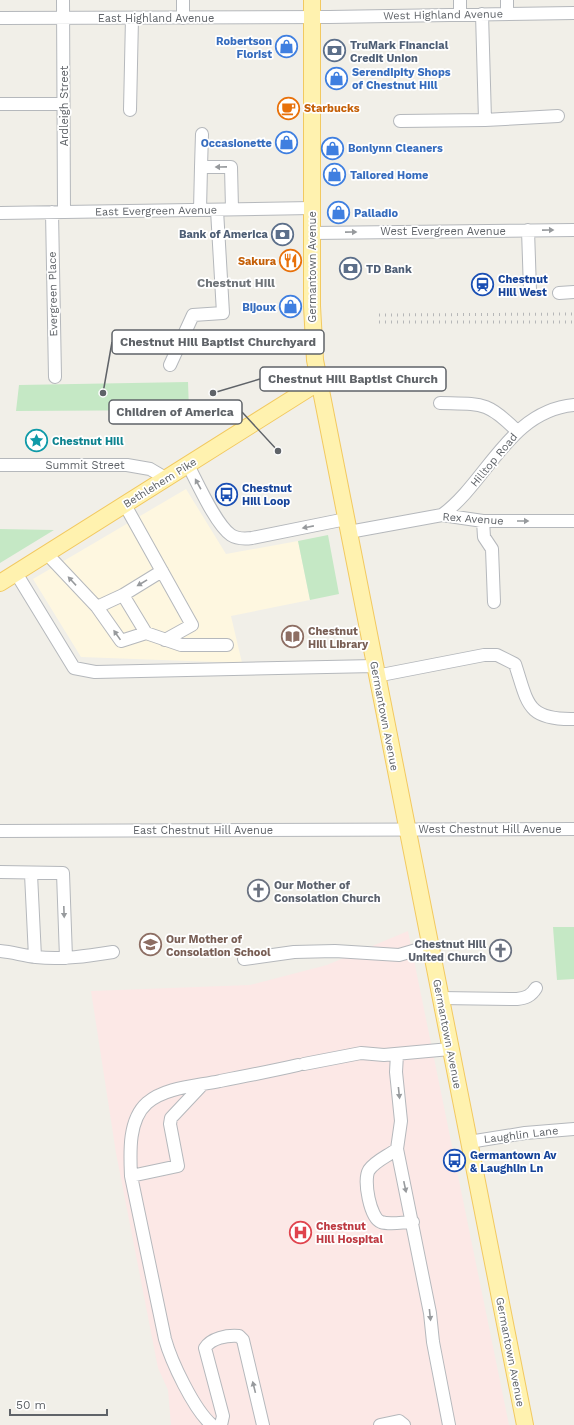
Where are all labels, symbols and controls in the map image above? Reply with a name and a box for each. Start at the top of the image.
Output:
street label: West Highland Avenue [383,7,503,23]
street label: East Highland Avenue [98,12,214,25]
shop icon: Robertson Florist [274,34,300,60]
place label: Robertson Florist [216,35,272,61]
bank icon: TruMark Financial Credit Union [322,38,348,64]
place label: TruMark Financial Credit Union [350,39,449,65]
street label: Ardleigh Street [58,65,71,146]
shop icon: Serendipity Shops of Chestnut Hill [324,65,350,91]
place label: Serendipity Shops of Chestnut Hill [352,66,451,92]
cafe icon: Starbucks [276,95,302,121]
place label: Starbucks [304,102,360,115]
shop icon: Occasionette [274,130,300,156]
shop icon: Bonlynn Cleaners [319,135,345,161]
place label: Occasionette [201,137,272,150]
place label: Bonlynn Cleaners [348,142,443,155]
shop icon: Tailored Home [322,162,348,188]
one-way arrow [214,164,227,170]
place label: Tailored Home [350,169,428,182]
shop icon: Palladio [325,200,351,226]
street label: East Evergreen Avenue [95,203,217,219]
place label: Palladio [354,207,398,220]
street label: Germantown Avenue [306,211,319,323]
bank icon: Bank of America [270,221,296,247]
street label: West Evergreen Avenue [380,225,506,238]
one-way arrow [542,227,555,233]
place label: Bank of America [179,228,269,241]
one-way arrow [345,229,358,235]
restaurant icon: Sakura [278,248,304,274]
street label: Evergreen Place [46,251,60,337]
place label: Sakura [238,255,277,268]
bank icon: TD Bank [338,256,364,282]
place label: TD Bank [366,263,412,276]
station icon: Chestnut Hill West [470,272,496,298]
place label: Chestnut Hill West [498,273,548,299]
district label: Chestnut Hill [197,276,275,290]
shop icon: Bijoux [278,294,304,320]
place label: Bijoux [242,301,277,314]
callout: Chestnut Hill Baptist Churchyard [112,330,324,354]
text: Chestnut Hill Baptist Churchyard [120,335,316,349]
callout: Chestnut Hill Baptist Church [260,367,446,391]
text: Chestnut Hill Baptist Church [268,372,438,386]
callout: Children of America [109,400,242,424]
text: Children of America [116,405,234,419]
place icon: Chestnut Hill [23,428,49,454]
street label: Hilltop Road [468,430,520,490]
place label: Chestnut Hill [52,435,124,448]
street label: Bethlehem Pike [121,455,199,511]
street label: Summit Street [45,459,125,472]
one-way arrow [195,479,202,490]
bus stop icon: Chestnut Hill Loop [213,481,239,507]
place label: Chestnut Hill Loop [242,482,292,508]
street label: Rex Avenue [442,510,504,528]
one-way arrow [517,518,530,524]
one-way arrow [302,524,314,530]
one-way arrow [68,576,77,585]
one-way arrow [136,579,148,586]
library icon: Chestnut Hill Library [279,624,305,650]
place label: Chestnut Hill Library [308,625,369,651]
one-way arrow [113,630,121,640]
street label: Germantown Avenue [367,660,401,772]
street label: West Chestnut Hill Avenue [418,823,562,836]
street label: East Chestnut Hill Avenue [133,824,273,837]
church icon: Our Mother of Consolation Church [246,878,272,904]
place label: Our Mother of Consolation Church [274,879,381,905]
one-way arrow [61,906,68,918]
school or university icon: Our Mother of Consolation School [137,932,163,958]
place label: Our Mother of Consolation School [166,933,271,959]
church icon: Chestnut Hill United Church [488,937,514,963]
place label: Chestnut Hill United Church [408,938,486,964]
street label: Germantown Avenue [430,978,464,1090]
one-way arrow [395,1087,402,1099]
street label: Laughlin Lane [483,1124,559,1146]
bus stop icon: Germantown Av & Laughlin Ln [442,1148,468,1174]
place label: Germantown Av & Laughlin Ln [470,1149,557,1175]
one-way arrow [402,1181,408,1194]
hospital icon: Chestnut Hill Hospital [288,1219,314,1245]
place label: Chestnut Hill Hospital [316,1220,383,1246]
street label: Germantown Avenue [493,1296,527,1408]
one-way arrow [427,1309,433,1321]
one-way arrow [250,1381,256,1393]
scale bar [10,1391,107,1417]
text: 50 m [16,1398,46,1412]

